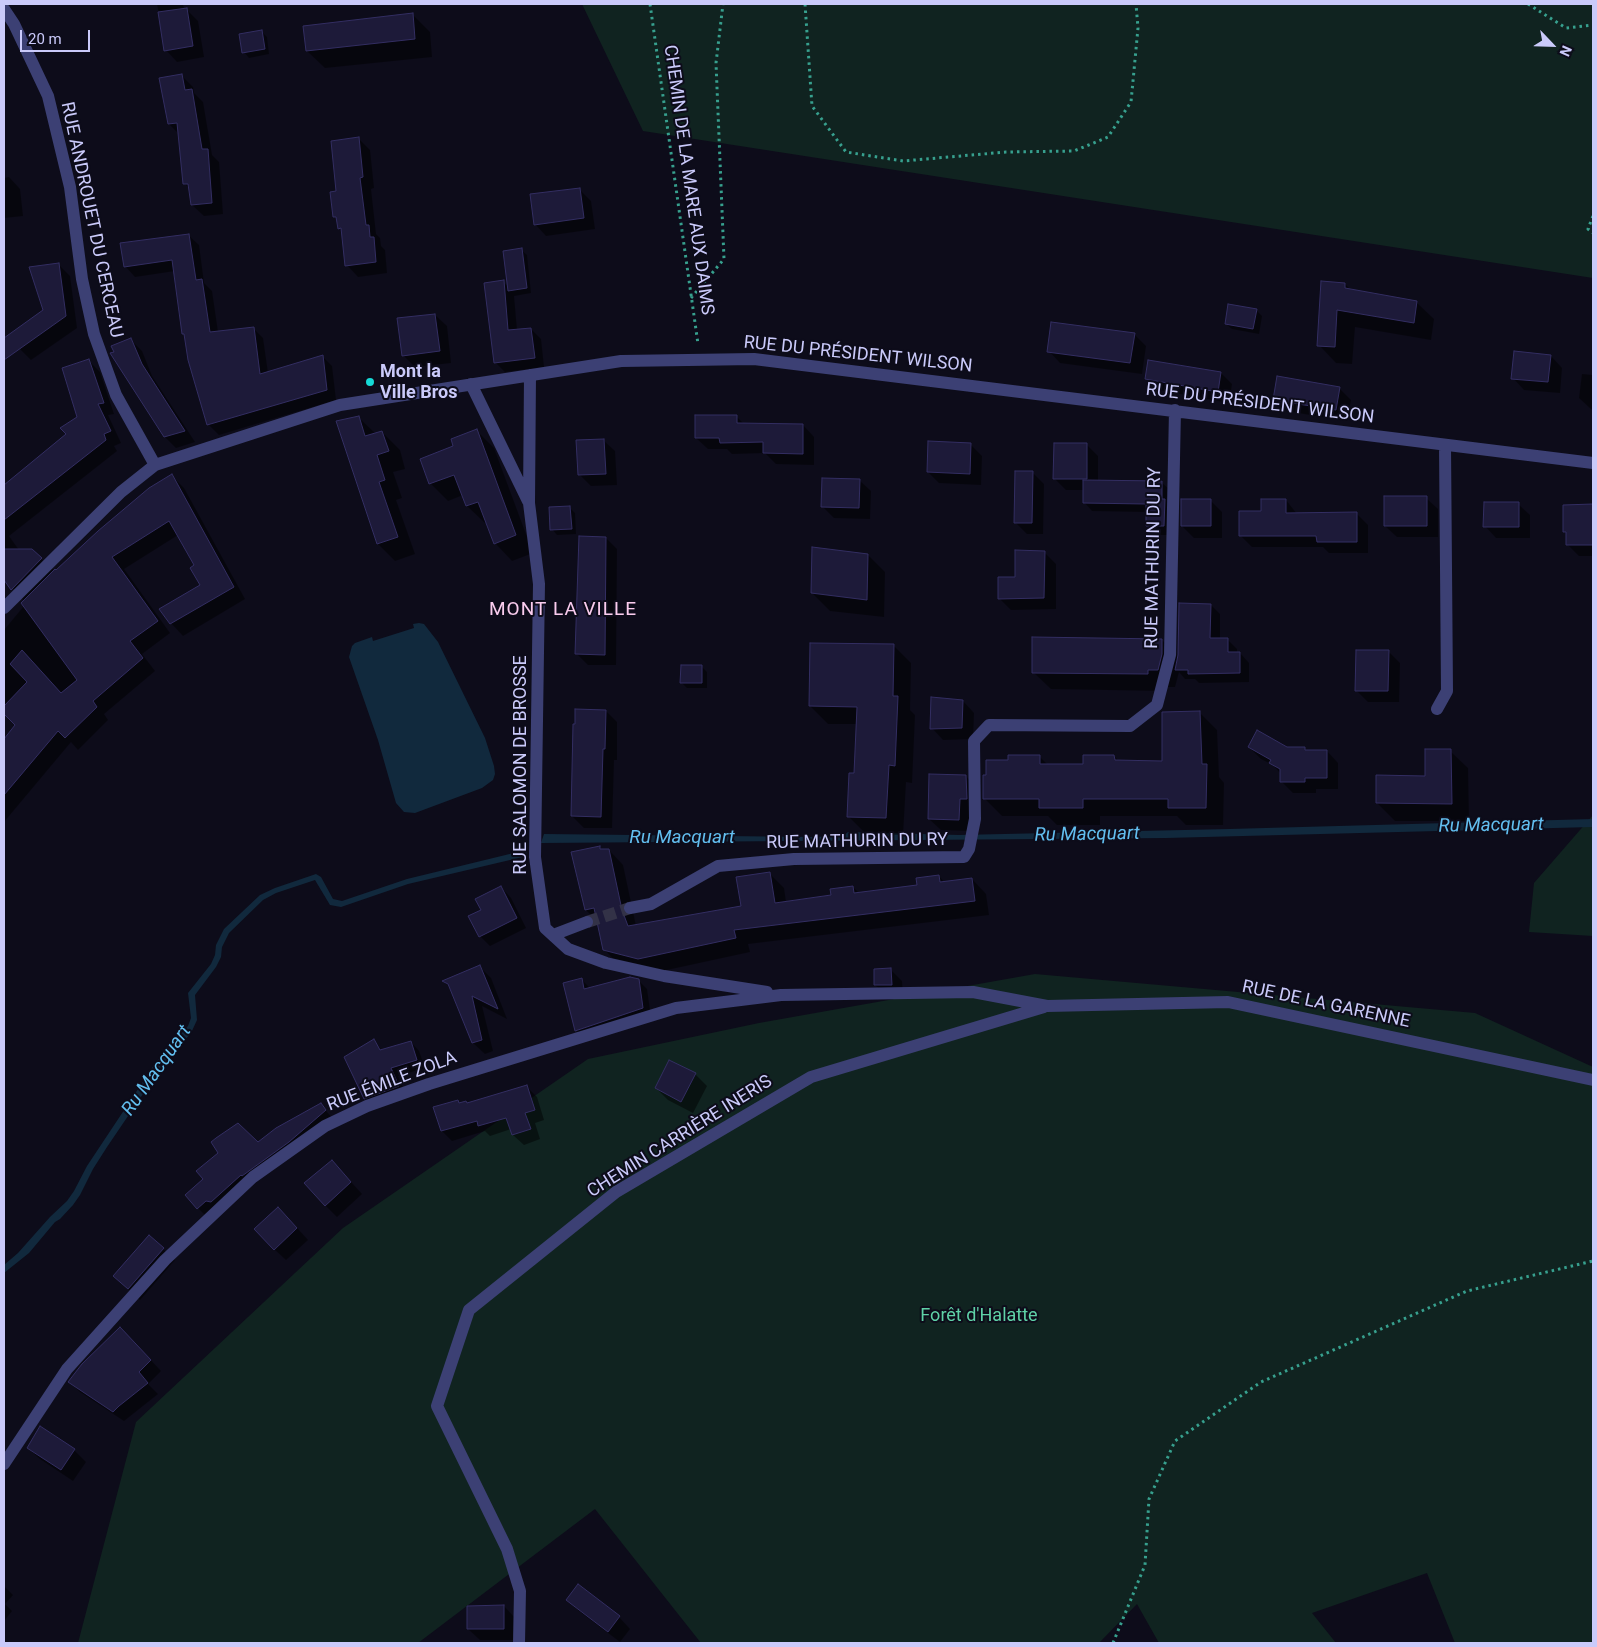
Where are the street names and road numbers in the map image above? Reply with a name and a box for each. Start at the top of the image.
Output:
street label: CHEMIN DE LA MARE AUX DAIMS [658,44,718,316]
street label: RUE ANDROUET DU CERCEAU [55,100,127,340]
street label: RUE DU PRÉSIDENT WILSON [743,332,973,378]
street label: RUE DU PRÉSIDENT WILSON [1145,379,1375,429]
street label: RUE MATHURIN DU RY [1142,467,1166,649]
street label: RUE SALOMON DE BROSSE [510,655,532,875]
street label: RUE MATHURIN DU RY [766,830,948,854]
street label: RUE DE LA GARENNE [1240,977,1412,1033]
street label: RUE ÉMILE ZOLA [324,1047,460,1117]
street label: CHEMIN CARRIÈRE INERIS [584,1071,776,1203]

